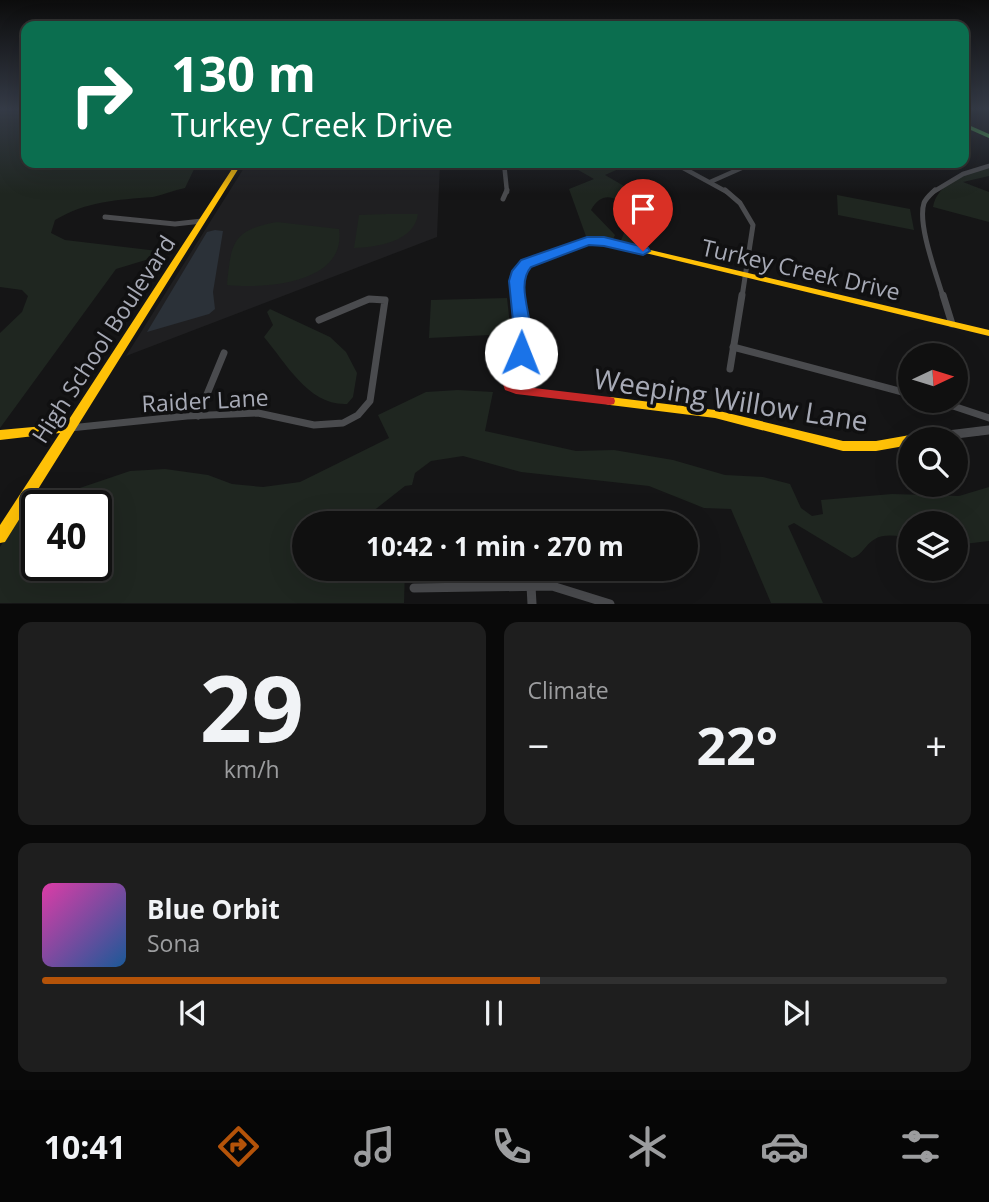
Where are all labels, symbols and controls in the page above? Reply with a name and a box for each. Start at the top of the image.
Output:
text: 130 m [171,40,316,106]
icon: right [56,49,147,140]
text: Turkey Creek Drive [171,103,453,146]
pin [613,179,673,251]
icon: arrive [624,190,662,228]
street label: High School Boulevard [24,229,182,449]
street label: Turkey Creek Drive [699,231,903,307]
position arrow [484,316,558,390]
north arrow [898,343,968,413]
map controls [898,343,968,581]
street label: Weeping Willow Lane [591,359,871,439]
street label: Raider Lane [141,381,269,419]
button: search [898,427,968,497]
speed limit sign: 40 [21,490,112,581]
button: layers [898,511,968,581]
text: 10:42 · 1 min · 270 m [366,528,624,564]
text: 29 [200,645,304,769]
text: Climate [528,674,609,706]
text: 22° [696,709,778,780]
text: − [528,719,549,771]
text: + [925,719,947,771]
text: km/h [224,753,280,785]
text: Blue Orbit [147,891,280,927]
text: Sona [147,927,200,959]
icon: previous [174,994,212,1032]
icon: pause [475,994,513,1032]
icon: next [777,994,815,1032]
icon: directions [214,1122,263,1171]
icon: music [350,1122,399,1171]
icon: phone [487,1122,536,1171]
icon: climate [623,1122,672,1171]
icon: car [760,1122,809,1171]
icon: filters [896,1122,945,1171]
text: 10:41 [44,1125,126,1168]

